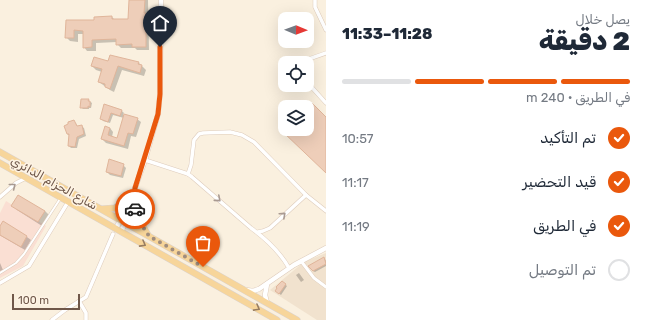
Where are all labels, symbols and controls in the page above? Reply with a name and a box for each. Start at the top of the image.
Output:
pin [143,6,177,47]
icon: home [149,12,171,34]
north arrow [278,12,314,48]
map controls [278,12,314,136]
text: يصل خلال [576,12,630,27]
text: 11:28–11:33 [342,25,432,43]
text: 2 دقيقة [539,26,630,57]
button: locate [278,56,314,92]
text: في الطريق · 240 m [526,90,630,105]
button: layers [278,100,314,136]
icon: check [608,127,630,149]
text: تم التأكيد [540,129,596,147]
text: 10:57 [342,131,374,146]
street label: شارع الحزام الدائري [7,153,100,214]
icon: check [608,171,630,193]
text: قيد التحضير [523,173,596,191]
text: 11:17 [342,175,369,190]
one-way arrow [8,184,15,191]
courier [115,189,155,229]
one-way arrow [213,195,221,202]
icon: car [124,198,146,220]
one-way arrow [279,213,286,220]
icon: check [608,215,630,237]
text: في الطريق [533,217,596,235]
text: 11:19 [342,219,370,234]
pin [186,226,220,267]
icon: bag [192,232,214,254]
one-way arrow [139,240,146,247]
text: تم التوصيل [529,261,596,279]
scale bar [12,292,80,311]
text: 100 m [18,294,49,307]
one-way arrow [252,304,260,311]

